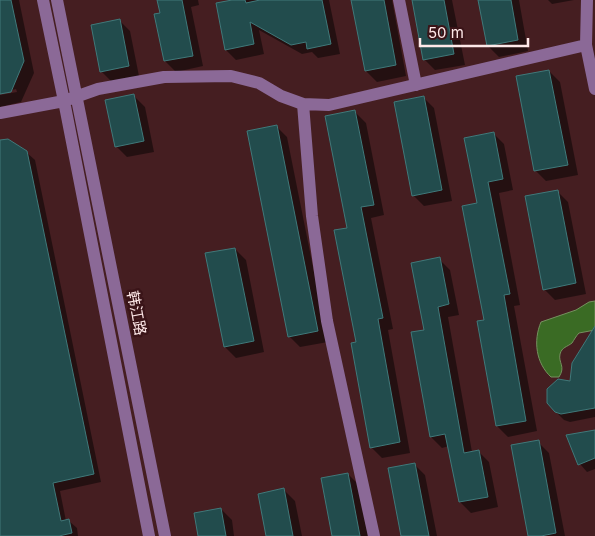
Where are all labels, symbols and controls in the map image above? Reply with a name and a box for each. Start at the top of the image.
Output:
scale bar [420,15,528,47]
text: 50 m [428,23,464,42]
street label: 韩江路 [123,289,151,337]

